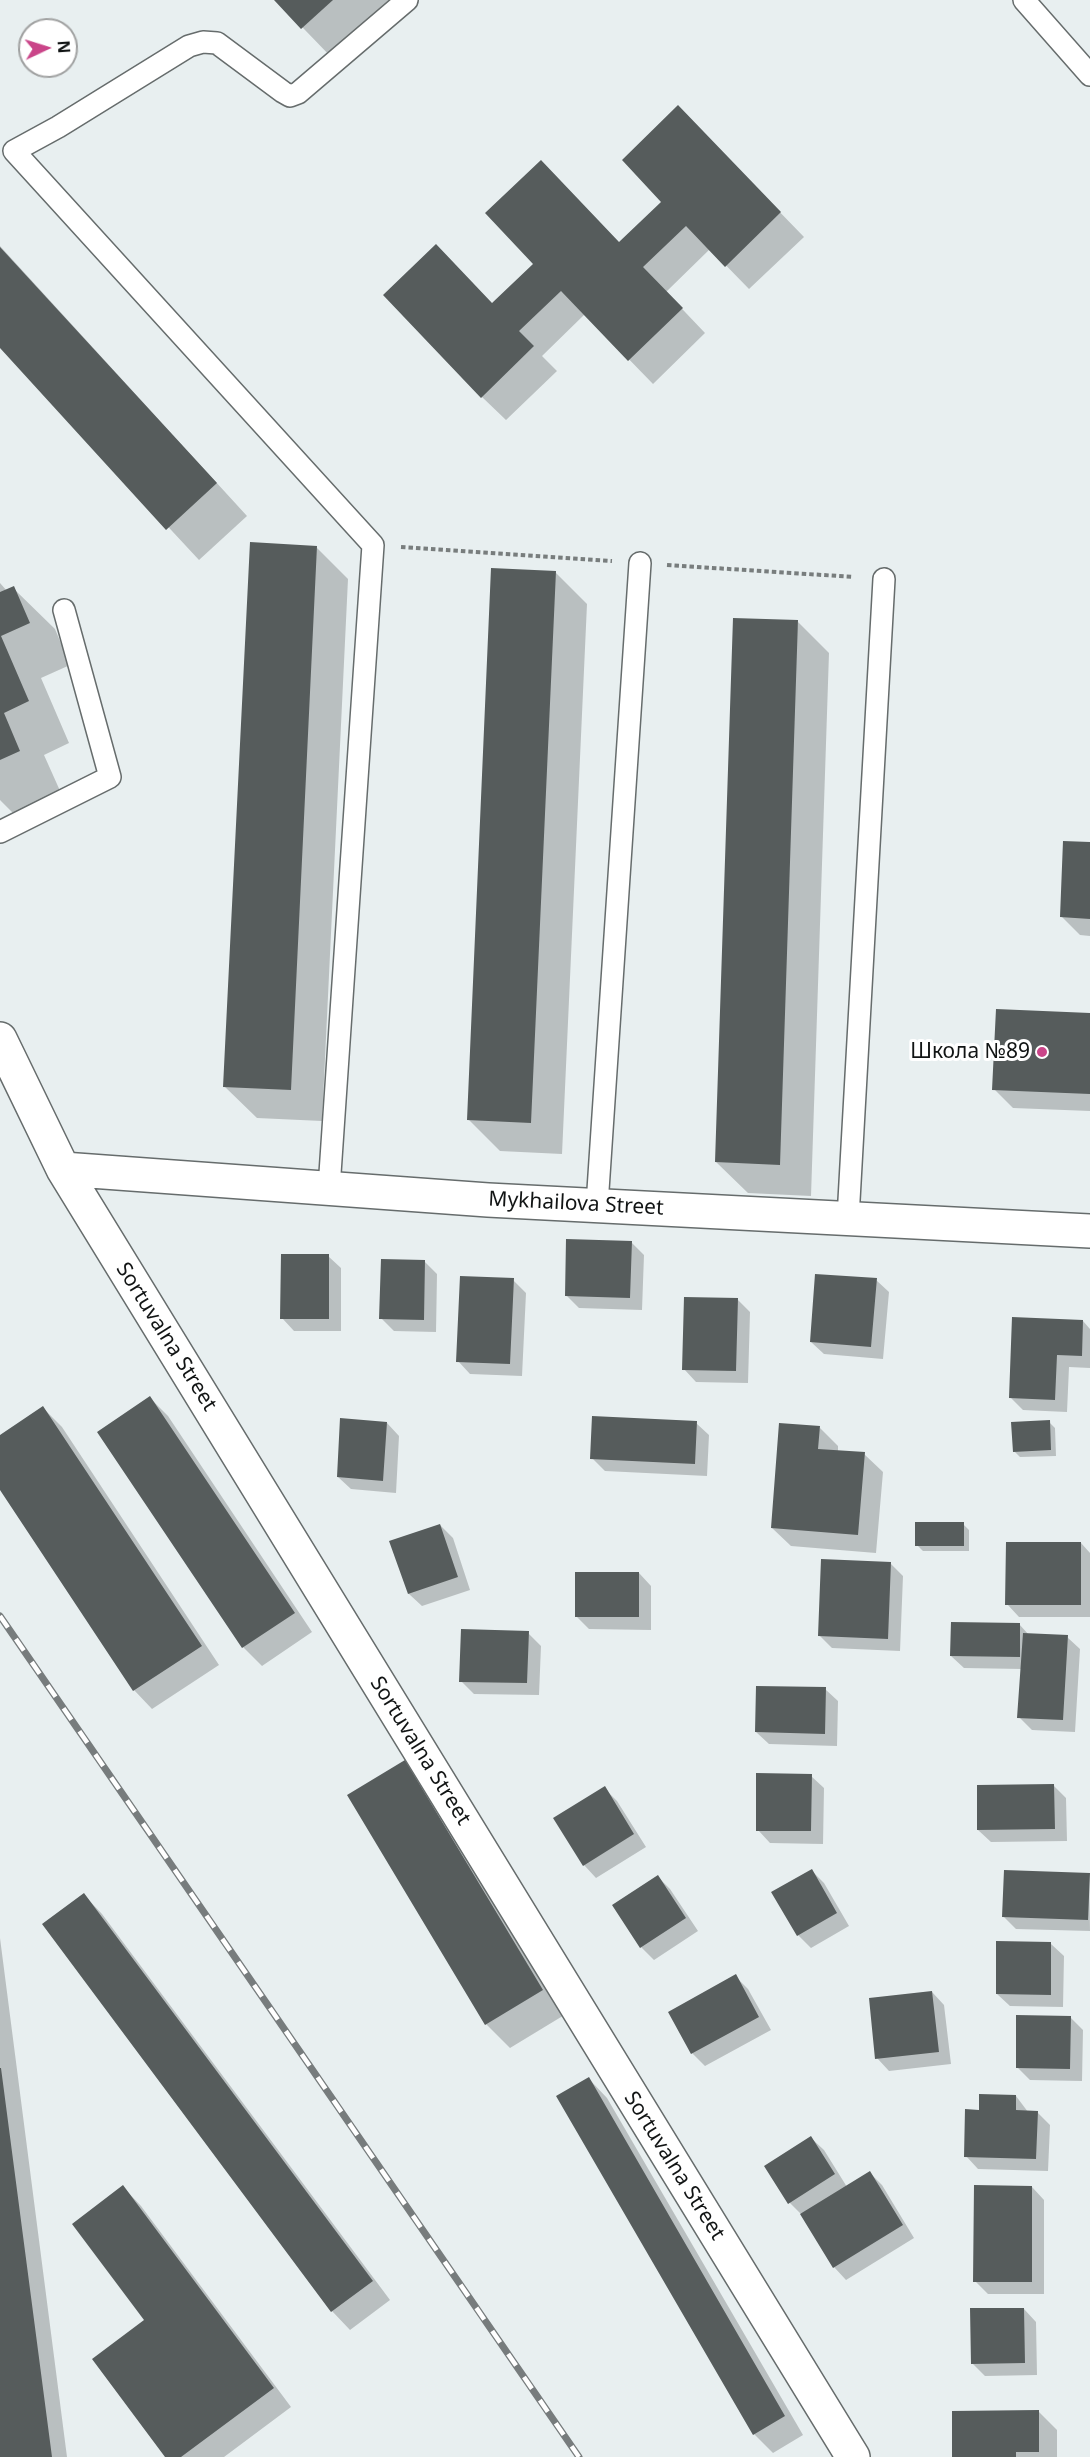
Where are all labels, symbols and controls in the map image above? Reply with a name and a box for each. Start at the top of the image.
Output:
north arrow [18,18,78,78]
text: N [53,40,75,54]
place label: Школа №89 [910,1039,1030,1065]
marker: Школа №89 [1035,1045,1049,1059]
street label: Mykhailova Street [488,1187,664,1221]
street label: Sortuvalna Street [110,1258,222,1416]
street label: Sortuvalna Street [364,1672,476,1830]
street label: Sortuvalna Street [618,2087,730,2245]

